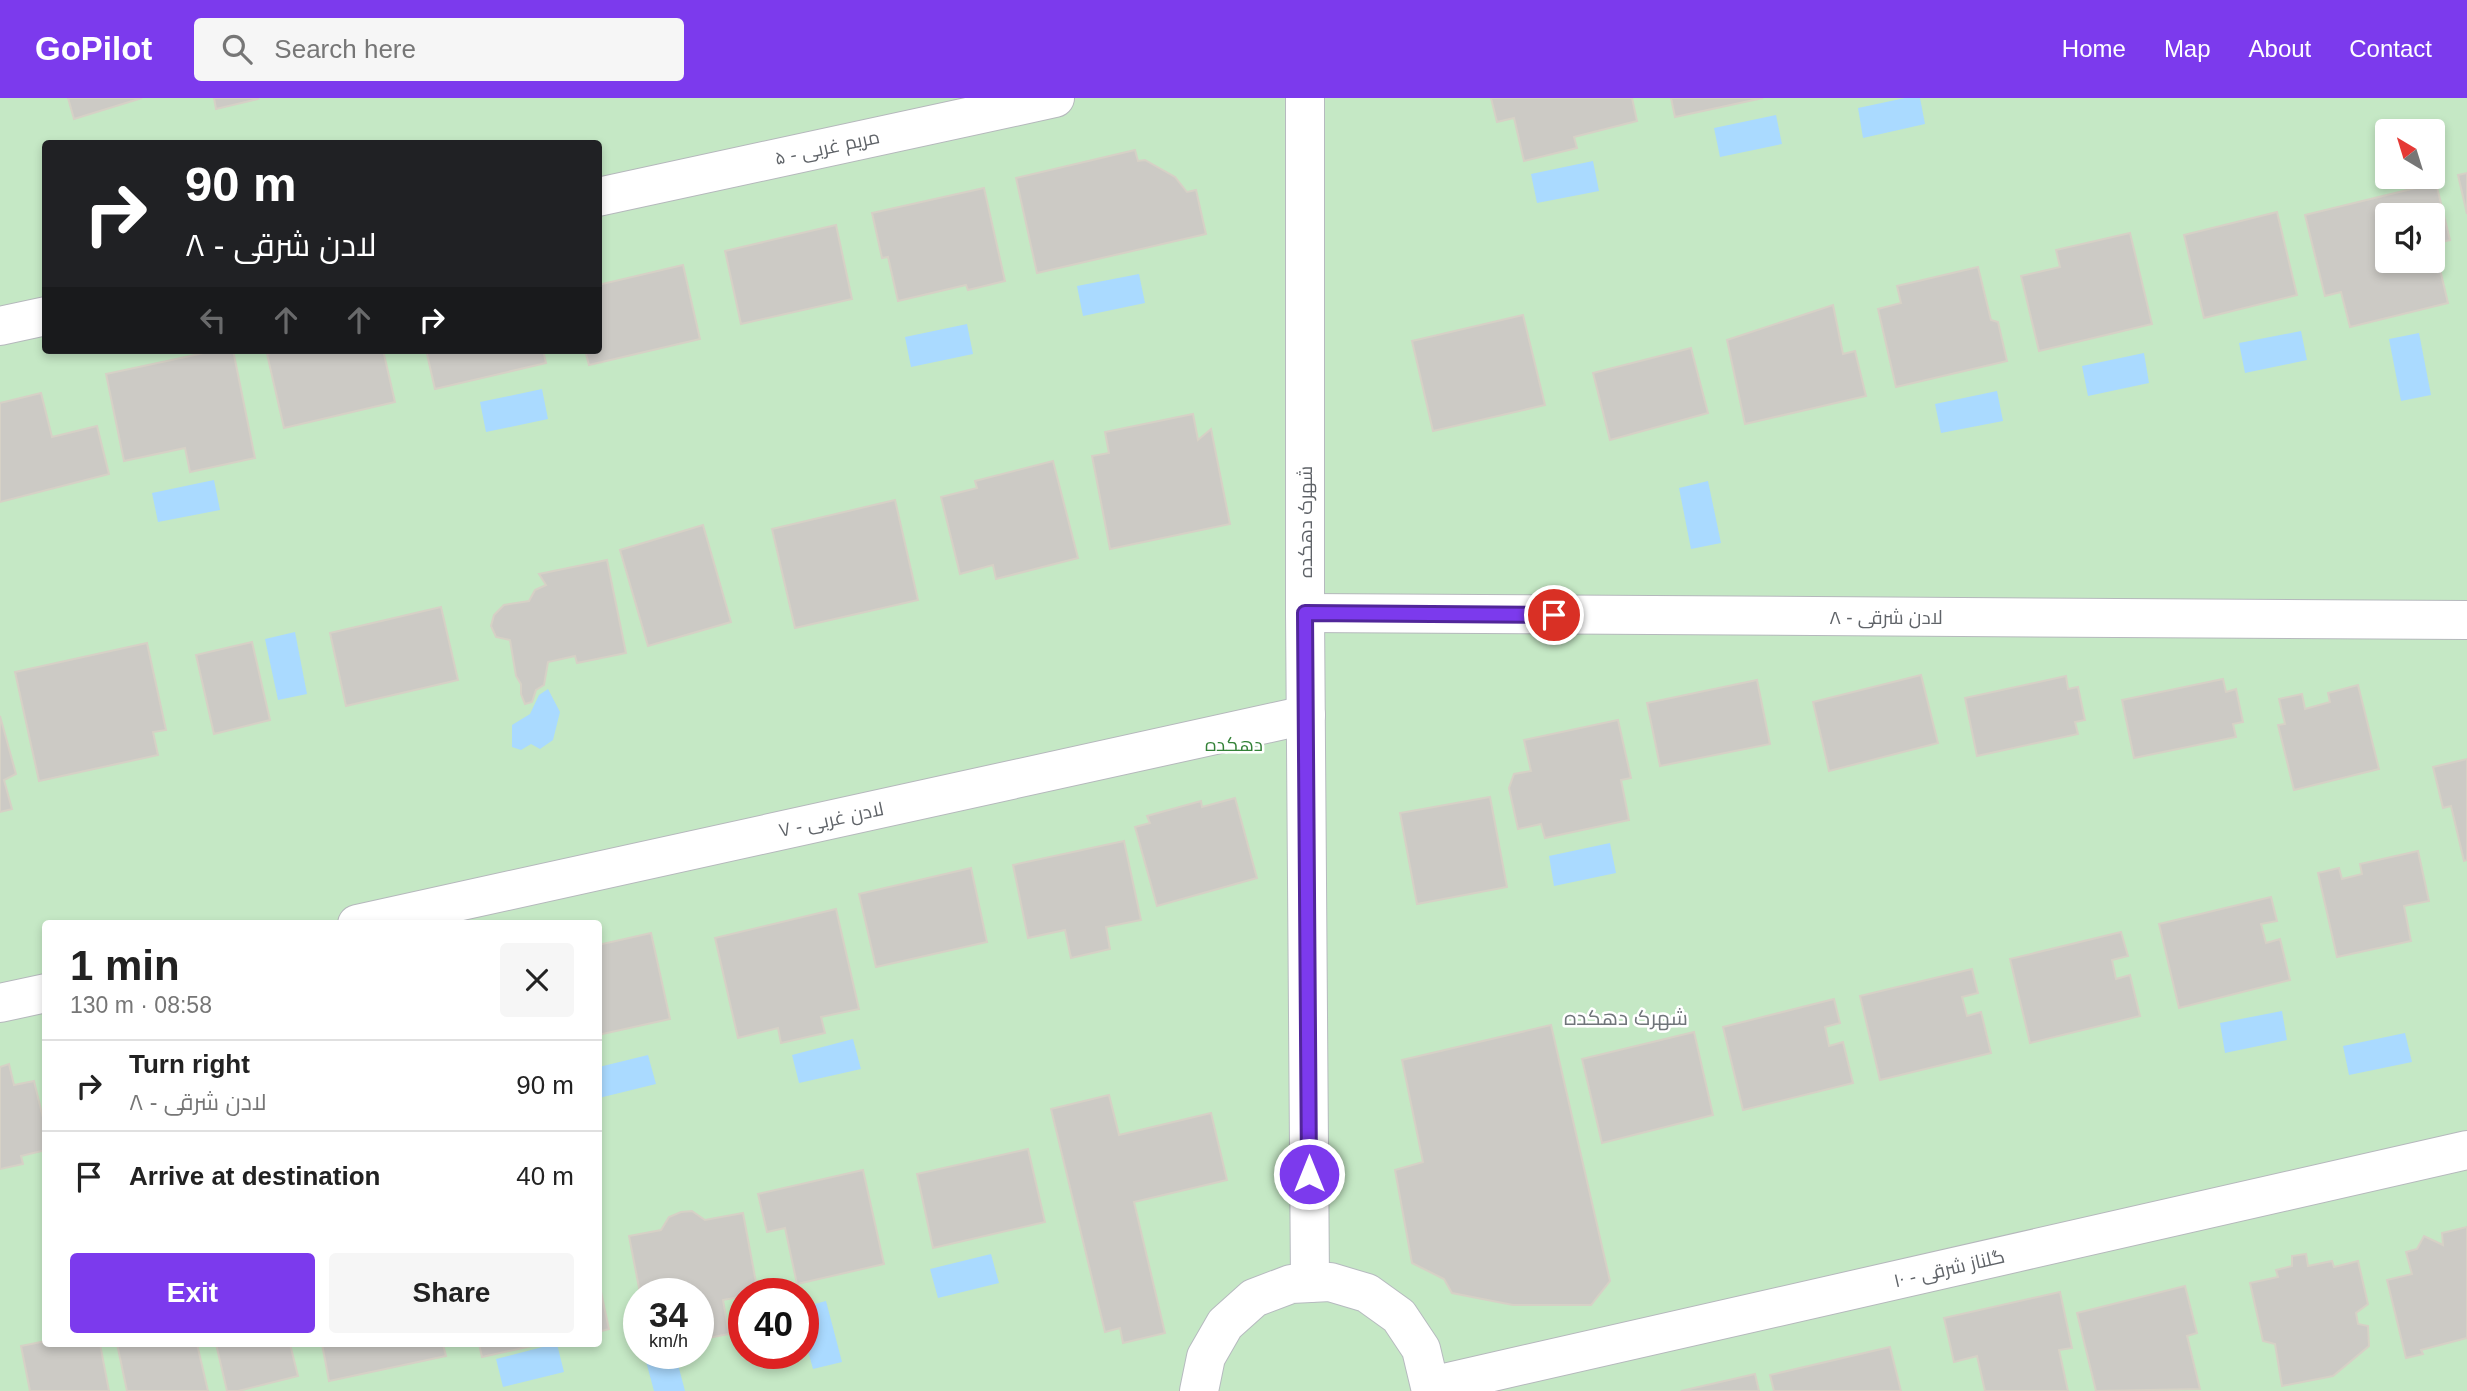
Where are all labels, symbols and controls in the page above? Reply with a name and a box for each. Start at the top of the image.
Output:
search box [194,18,684,81]
text: GoPilot [35,30,152,67]
icon: search [218,30,256,68]
text: Search here [274,34,416,64]
text: Home [2062,35,2126,62]
text: Map [2164,35,2211,62]
text: About [2249,35,2311,62]
text: Contact [2349,35,2432,62]
north arrow [2375,119,2445,189]
map controls [2375,119,2445,273]
street label: مریم غربی - ۵ [773,126,882,172]
text: 90 m [185,157,297,211]
icon: right [70,168,161,259]
button: sound [2375,203,2445,273]
text: لادن شرقی - ۸ [185,227,377,263]
icon: left [194,301,232,339]
icon: ahead [267,301,305,339]
icon: ahead [340,301,378,339]
icon: right [413,301,451,339]
street label: شهرک دهکده [1295,466,1317,578]
pin [1524,585,1584,645]
icon: arrive [1535,596,1573,634]
street label: لادن شرقی - ۸ [1829,607,1943,629]
park label: دهکده [1205,734,1263,755]
street label: لادن غربی - ۷ [777,798,886,842]
text: 1 min [70,942,180,989]
button: close [500,943,574,1017]
text: 130 m · 08:58 [70,992,212,1018]
district label: شهرک دهکده [1564,1006,1688,1031]
text: Turn right [129,1049,250,1079]
icon: right [70,1067,108,1105]
text: 90 m [516,1070,574,1100]
text: لادن شرقی - ۸ [129,1089,267,1115]
position arrow [1272,1137,1346,1211]
icon: arrive [70,1158,108,1196]
text: Arrive at destination [129,1161,380,1191]
text: 40 m [516,1161,574,1191]
street label: گلناز شرقی - ۱۰ [1892,1246,2007,1292]
button: Exit [70,1253,315,1333]
button: Share [329,1253,574,1333]
speed limit sign: 40 [728,1278,819,1369]
text: 34 [649,1295,688,1334]
text: km/h [649,1331,688,1351]

